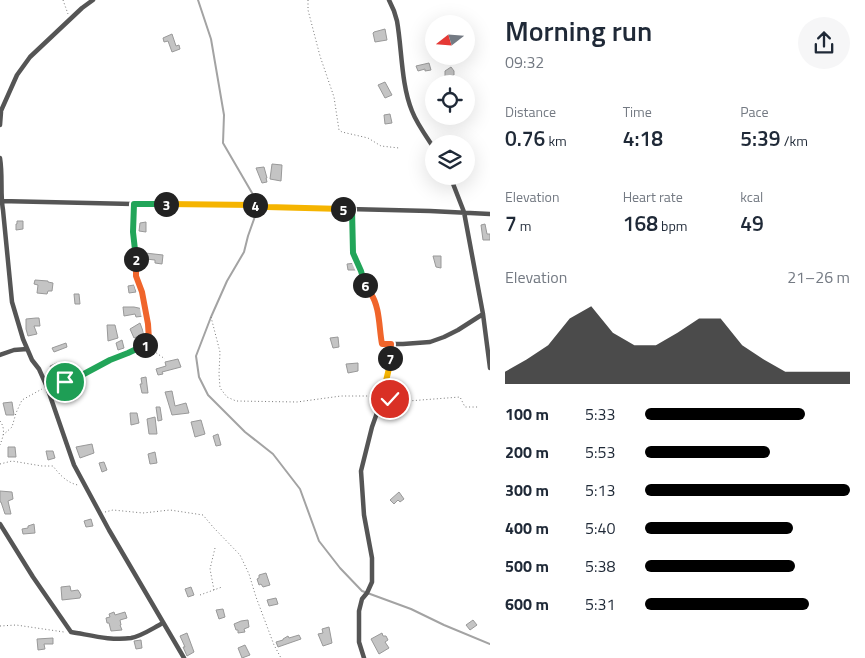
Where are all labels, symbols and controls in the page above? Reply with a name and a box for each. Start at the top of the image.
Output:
text: Morning run [505,9,652,52]
north arrow [425,15,475,65]
map controls [425,15,475,185]
button: share [798,17,850,69]
text: 09:32 [505,50,544,74]
button: locate [425,75,475,125]
text: Distance [505,101,556,122]
text: Time [623,101,652,122]
text: Pace [740,101,769,122]
text: 0.76 [505,122,545,154]
text: 4:18 [623,122,663,154]
text: 5:39 [740,122,781,154]
text: km [545,130,567,151]
text: /km [781,130,808,151]
button: layers [425,135,475,185]
text: Elevation [505,186,559,207]
text: Heart rate [623,186,683,207]
text: kcal [740,186,763,207]
pin: 3 [154,192,178,216]
pin: 4 [242,192,268,218]
text: 3 [163,194,170,215]
text: 4 [252,195,259,216]
pin: 5 [330,196,356,222]
text: 5 [340,199,347,220]
text: 7 [505,207,517,239]
text: 168 [623,207,658,239]
text: 49 [740,207,764,239]
text: m [517,215,532,236]
text: bpm [658,215,687,236]
pin: 2 [124,246,148,272]
text: 2 [133,249,140,270]
text: Elevation [505,265,567,289]
text: 21–26 m [787,265,850,289]
pin: 6 [352,272,378,298]
text: 6 [362,275,369,296]
pin: 1 [132,332,158,358]
text: 1 [142,335,149,356]
pin: 7 [378,346,402,370]
text: 7 [387,348,394,369]
pin [44,361,86,403]
icon: arrive [51,368,79,396]
pin [369,378,411,420]
icon: check [376,385,404,413]
text: 100 m [505,402,549,426]
text: 5:33 [585,402,615,426]
text: 200 m [505,440,549,464]
text: 5:53 [585,440,615,464]
text: 300 m [505,478,549,502]
text: 5:13 [585,478,615,502]
text: 400 m [505,516,549,540]
text: 5:40 [585,516,615,540]
text: 500 m [505,554,549,578]
text: 5:38 [585,554,615,578]
text: 600 m [505,592,549,616]
text: 5:31 [585,592,615,616]

